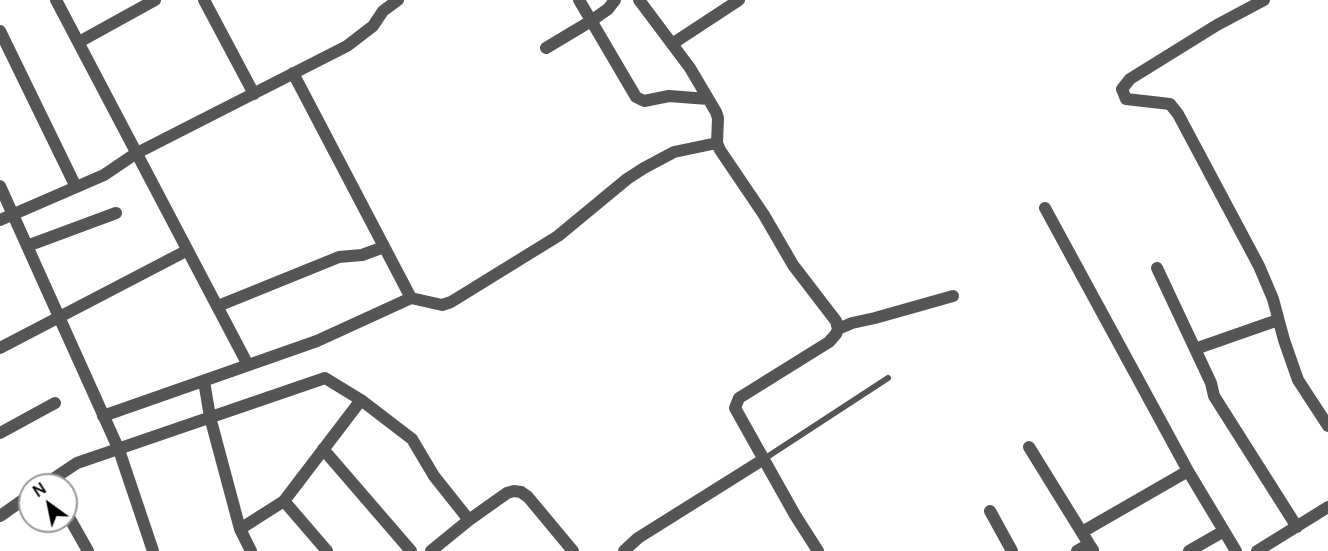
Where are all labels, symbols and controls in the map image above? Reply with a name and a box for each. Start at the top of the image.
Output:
north arrow [18,473,78,533]
text: N [28,477,50,502]

